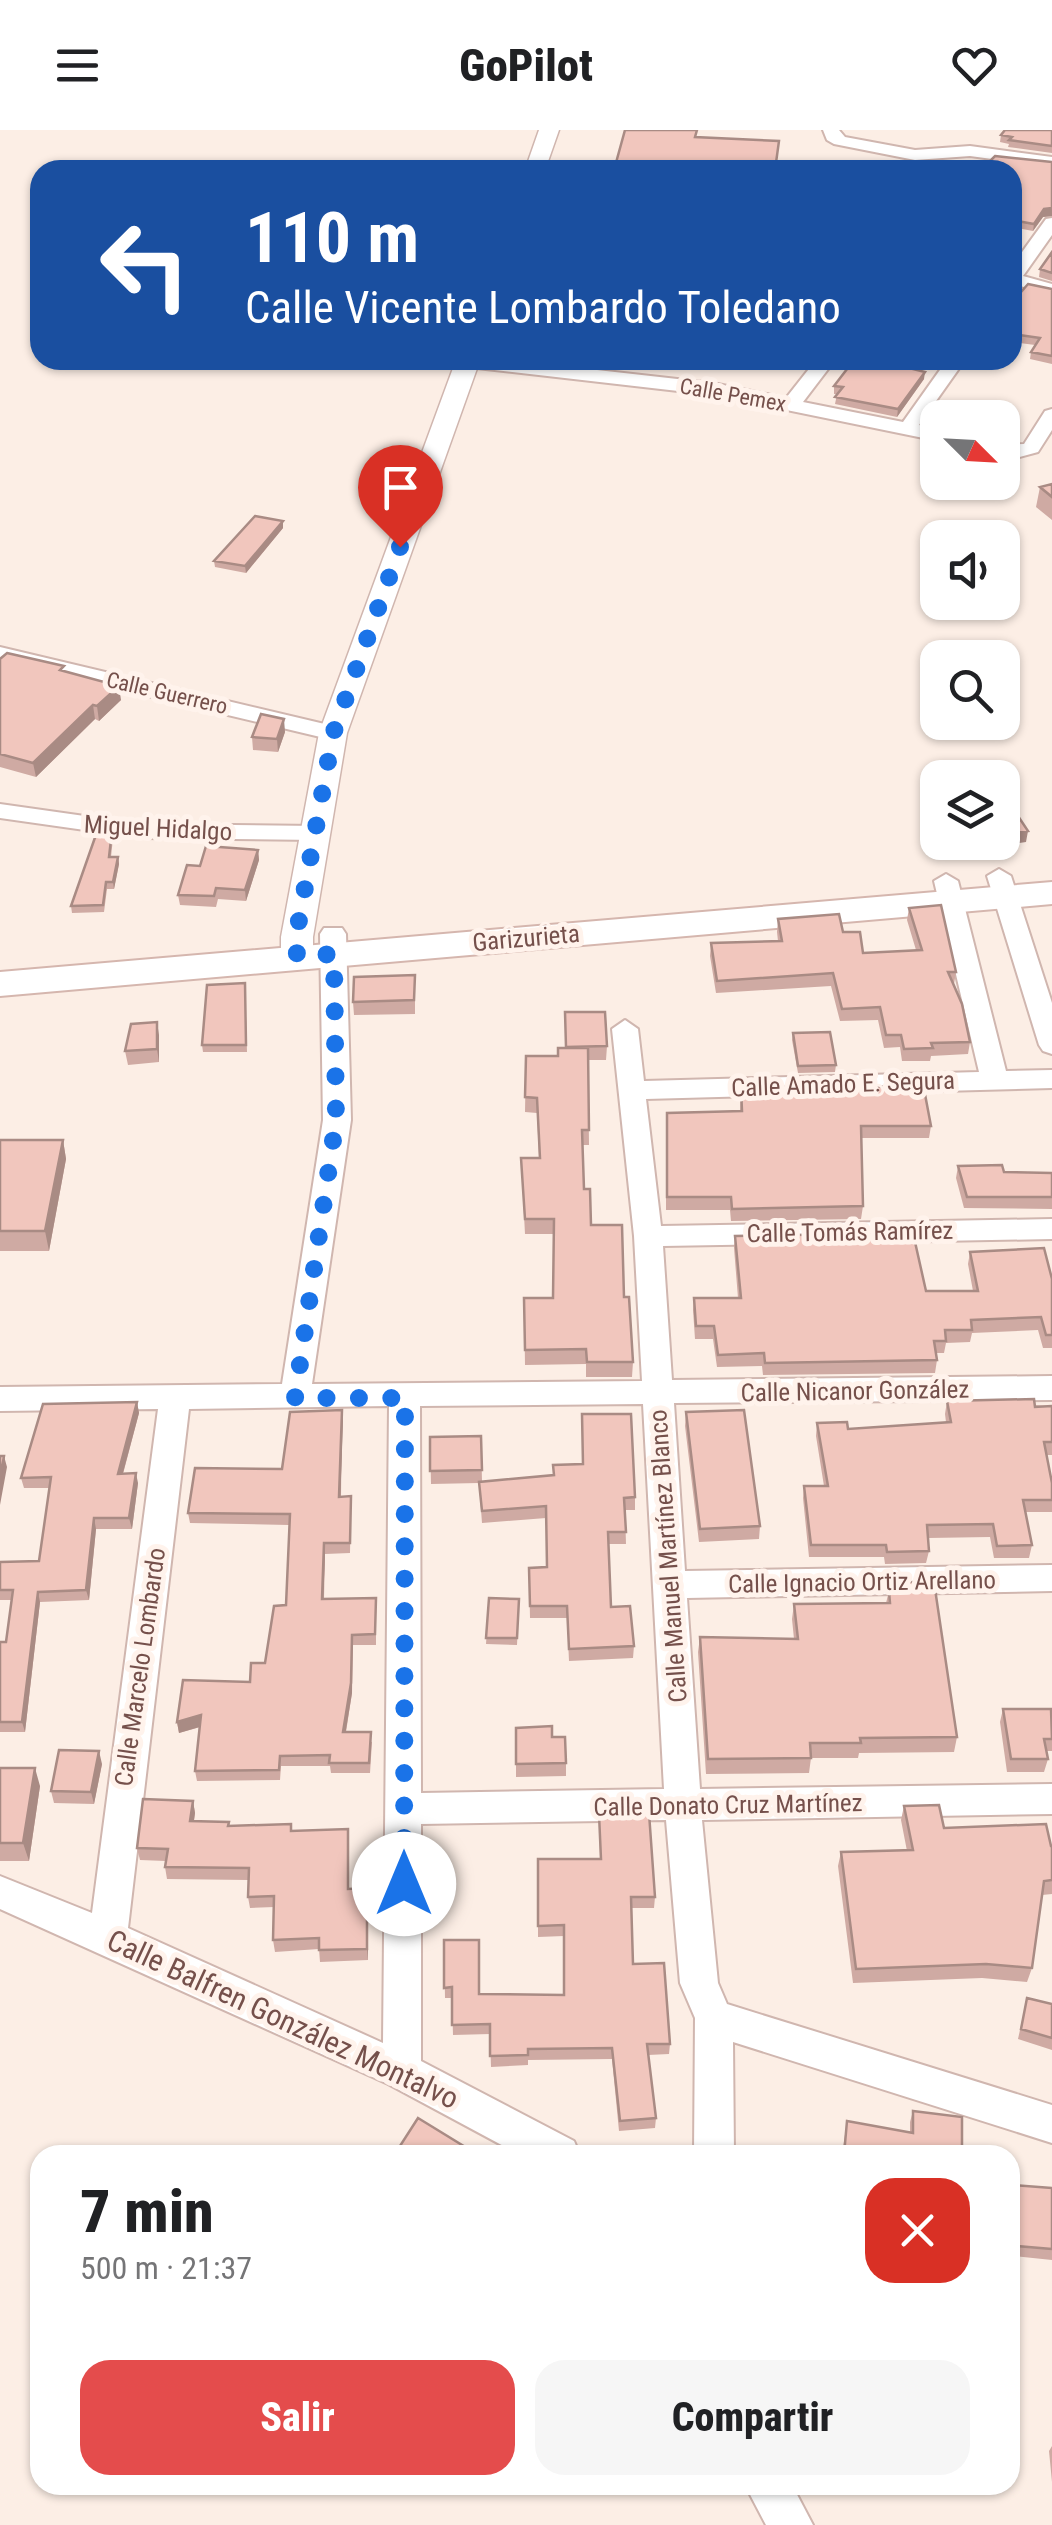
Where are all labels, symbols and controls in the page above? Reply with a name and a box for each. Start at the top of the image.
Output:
icon: menu [50,38,105,93]
icon: heart [947,38,1002,93]
text: GoPilot [459,39,593,92]
text: 110 m [245,197,419,279]
icon: left [80,200,210,330]
text: Calle Vicente Lombardo Toledano [245,281,841,334]
street label: Calle Pemex [678,373,788,417]
north arrow [920,400,1020,500]
map controls [920,400,1020,860]
pin [358,445,443,548]
icon: arrive [373,460,428,515]
button: sound [920,520,1020,620]
button: search [920,640,1020,740]
street label: Calle Guerrero [104,667,230,719]
button: layers [920,760,1020,860]
street label: Miguel Hidalgo [83,810,233,846]
street label: Garizurieta [471,919,581,957]
street label: Calle Amado E. Segura [731,1066,955,1102]
street label: Calle Tomás Ramírez [746,1216,954,1248]
street label: Calle Nicanor González [740,1375,970,1407]
street label: Calle Manuel Martínez Blanco [643,1408,693,1704]
street label: Calle Marcelo Lombardo [109,1546,171,1788]
street label: Calle Ignacio Ortiz Arellano [728,1565,996,1599]
street label: Calle Donato Cruz Martínez [593,1788,863,1822]
position arrow [352,1832,456,1936]
street label: Calle Balfren González Montalvo [102,1922,464,2116]
text: 7 min [80,2176,214,2247]
button: close [865,2178,970,2283]
text: 500 m · 21:37 [80,2249,252,2287]
button: Salir [80,2360,515,2475]
button: Compartir [535,2360,970,2475]

